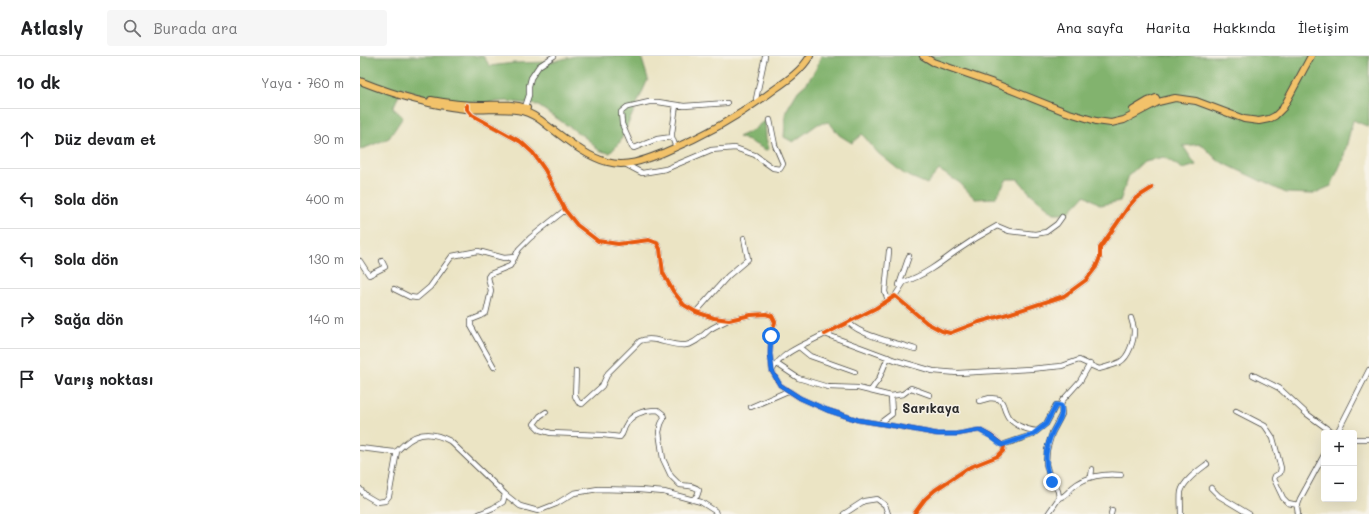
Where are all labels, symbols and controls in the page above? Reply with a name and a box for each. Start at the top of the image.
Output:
search box [107,10,387,46]
text: Atlasly [20,15,83,40]
icon: search [121,17,143,39]
text: Burada ara [153,18,238,38]
text: Ana sayfa [1056,18,1124,37]
text: Harita [1146,18,1191,37]
text: Hakkında [1213,18,1276,37]
text: İletişim [1298,18,1349,37]
text: 10 dk [16,71,61,93]
text: Yaya · 760 m [261,74,344,91]
icon: ahead [16,128,38,150]
text: Düz devam et [54,129,156,149]
text: 90 m [314,130,344,147]
icon: left [16,188,38,210]
text: Sola dön [54,189,118,209]
text: 400 m [306,190,344,207]
icon: left [16,248,38,270]
text: Sola dön [54,249,118,269]
text: 130 m [308,250,344,267]
icon: right [16,308,38,330]
text: Sağa dön [54,309,123,329]
text: 140 m [308,310,344,327]
route start [762,327,780,345]
icon: arrive [16,368,38,390]
text: Varış noktası [54,369,154,389]
district label: Sarıkaya [902,399,960,417]
map controls [1321,430,1357,502]
button: + [1321,430,1357,466]
button: − [1321,466,1357,502]
route end [1043,473,1061,491]

